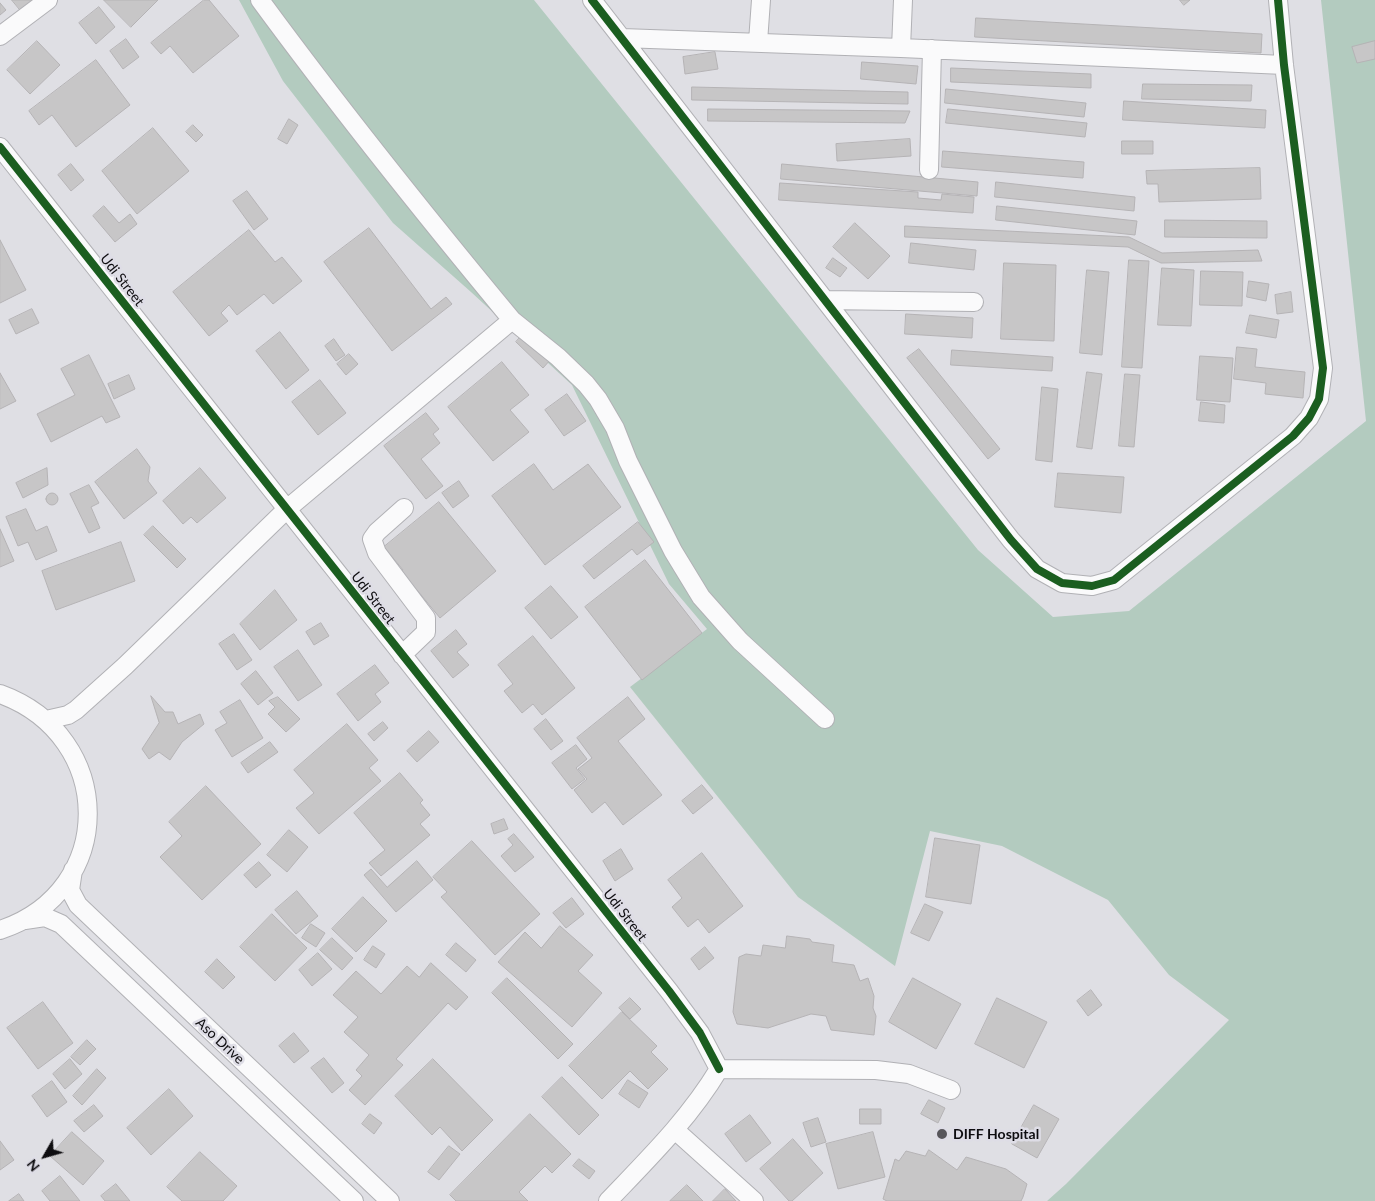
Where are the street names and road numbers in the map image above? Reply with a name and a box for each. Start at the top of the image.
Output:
street label: Udi Street [96,251,148,309]
street label: Udi Street [347,569,399,627]
street label: Udi Street [599,886,651,944]
street label: Aso Drive [192,1014,248,1068]

